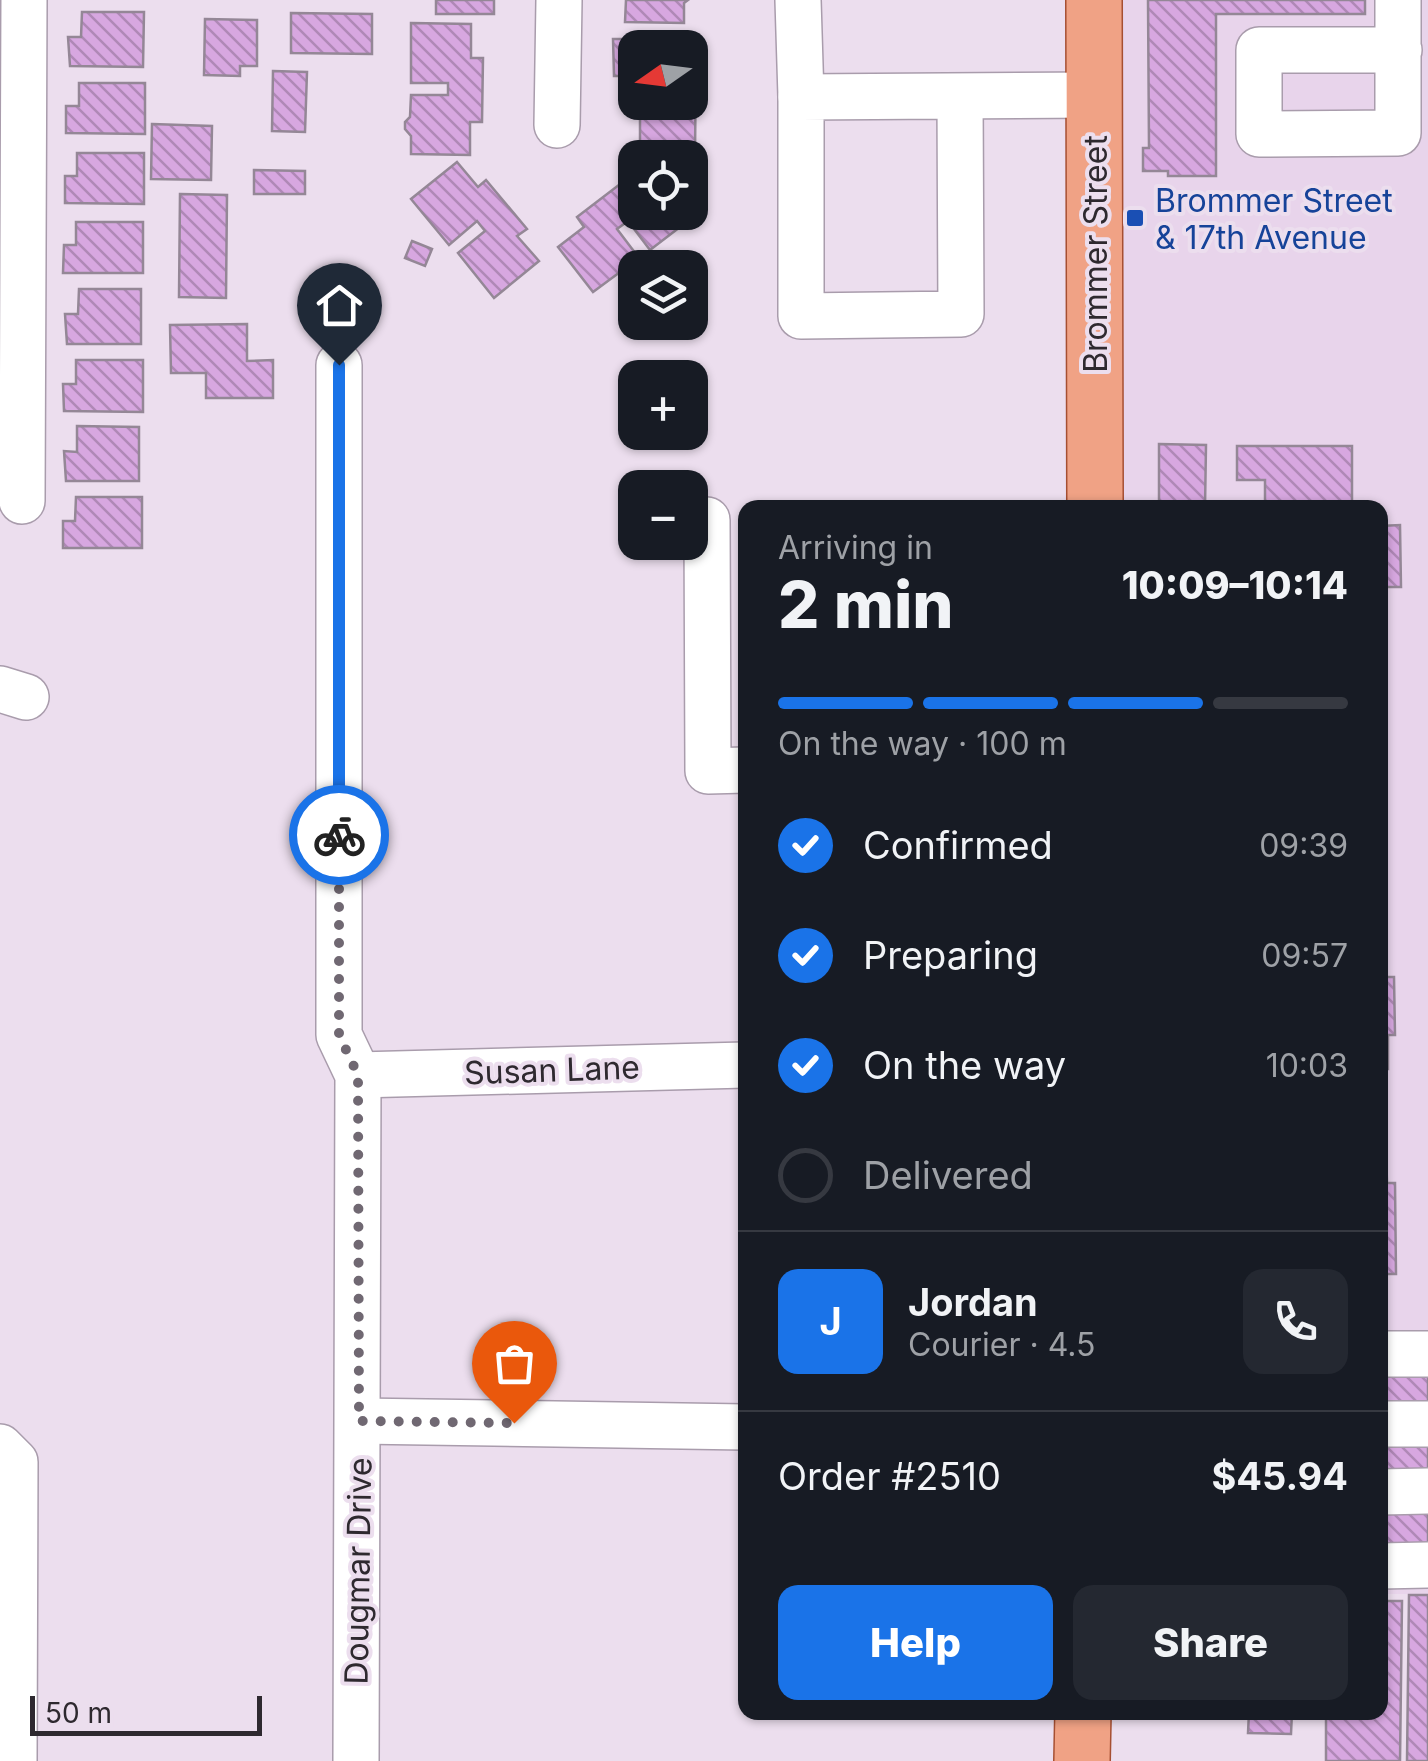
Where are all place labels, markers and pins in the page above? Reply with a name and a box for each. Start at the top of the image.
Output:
place label: Brommer Street & 17th Avenue [1155,181,1393,257]
marker: Brommer Street & 17th Avenue [1124,207,1146,229]
pin [297,263,382,366]
pin [472,1321,557,1424]

